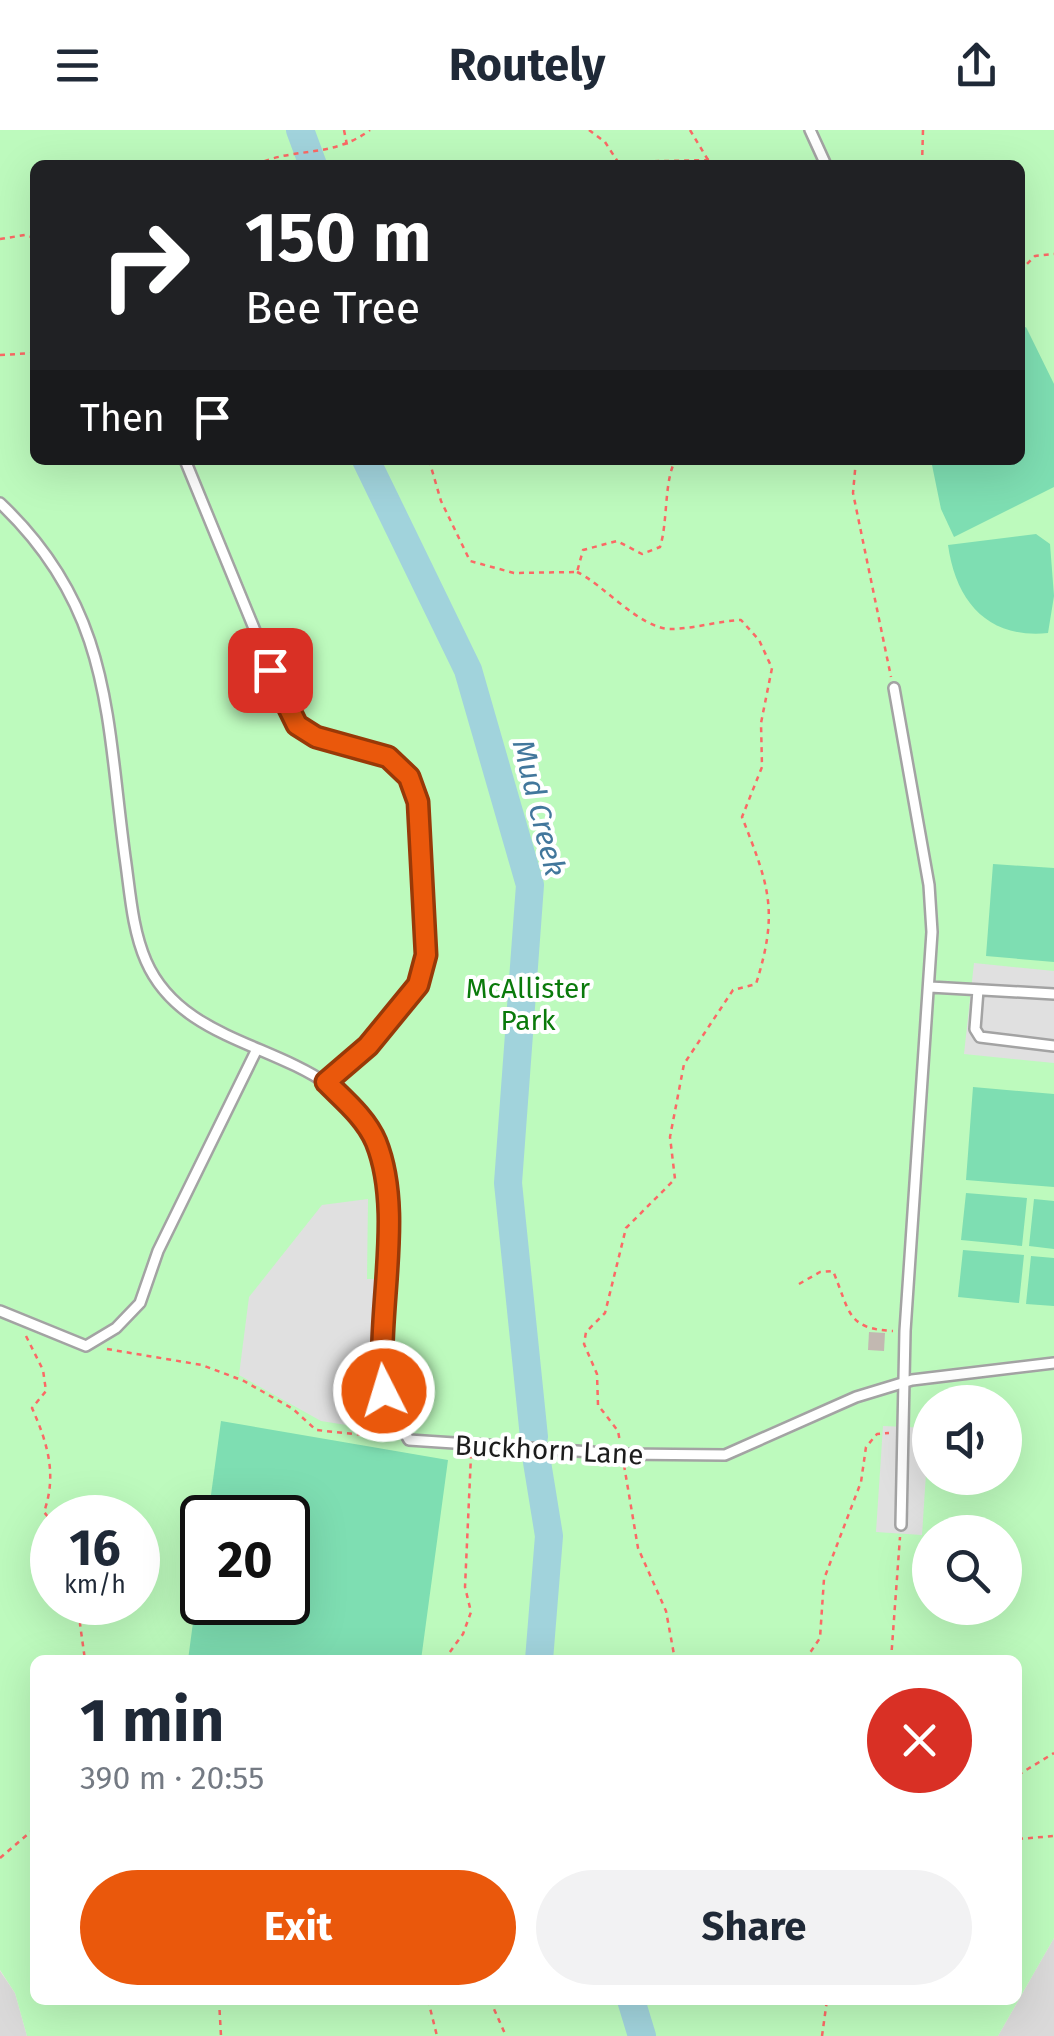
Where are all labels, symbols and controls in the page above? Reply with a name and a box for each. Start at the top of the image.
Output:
icon: menu [50,38,105,93]
text: Routely [449,38,605,92]
icon: share [949,38,1004,93]
text: 150 m [245,196,432,280]
icon: right [80,200,210,330]
text: Bee Tree [245,281,420,335]
icon: arrive [185,390,240,445]
text: Then [80,395,165,441]
pin [228,628,313,713]
icon: arrive [243,643,298,698]
water label: Mud Creek [505,736,573,880]
park label: McAllister Park [466,972,590,1037]
position arrow [332,1339,436,1443]
map controls [912,1385,1022,1625]
button: sound [912,1385,1022,1495]
street label: Buckhorn Lane [454,1429,644,1471]
speed limit sign: 20 [180,1495,310,1625]
button: search [912,1515,1022,1625]
text: 16 [69,1518,121,1578]
text: km/h [64,1570,126,1600]
text: 1 min [80,1685,224,1757]
button: close [867,1688,972,1793]
text: 390 m · 20:55 [80,1759,264,1797]
button: Exit [80,1870,516,1985]
button: Share [536,1870,972,1985]

